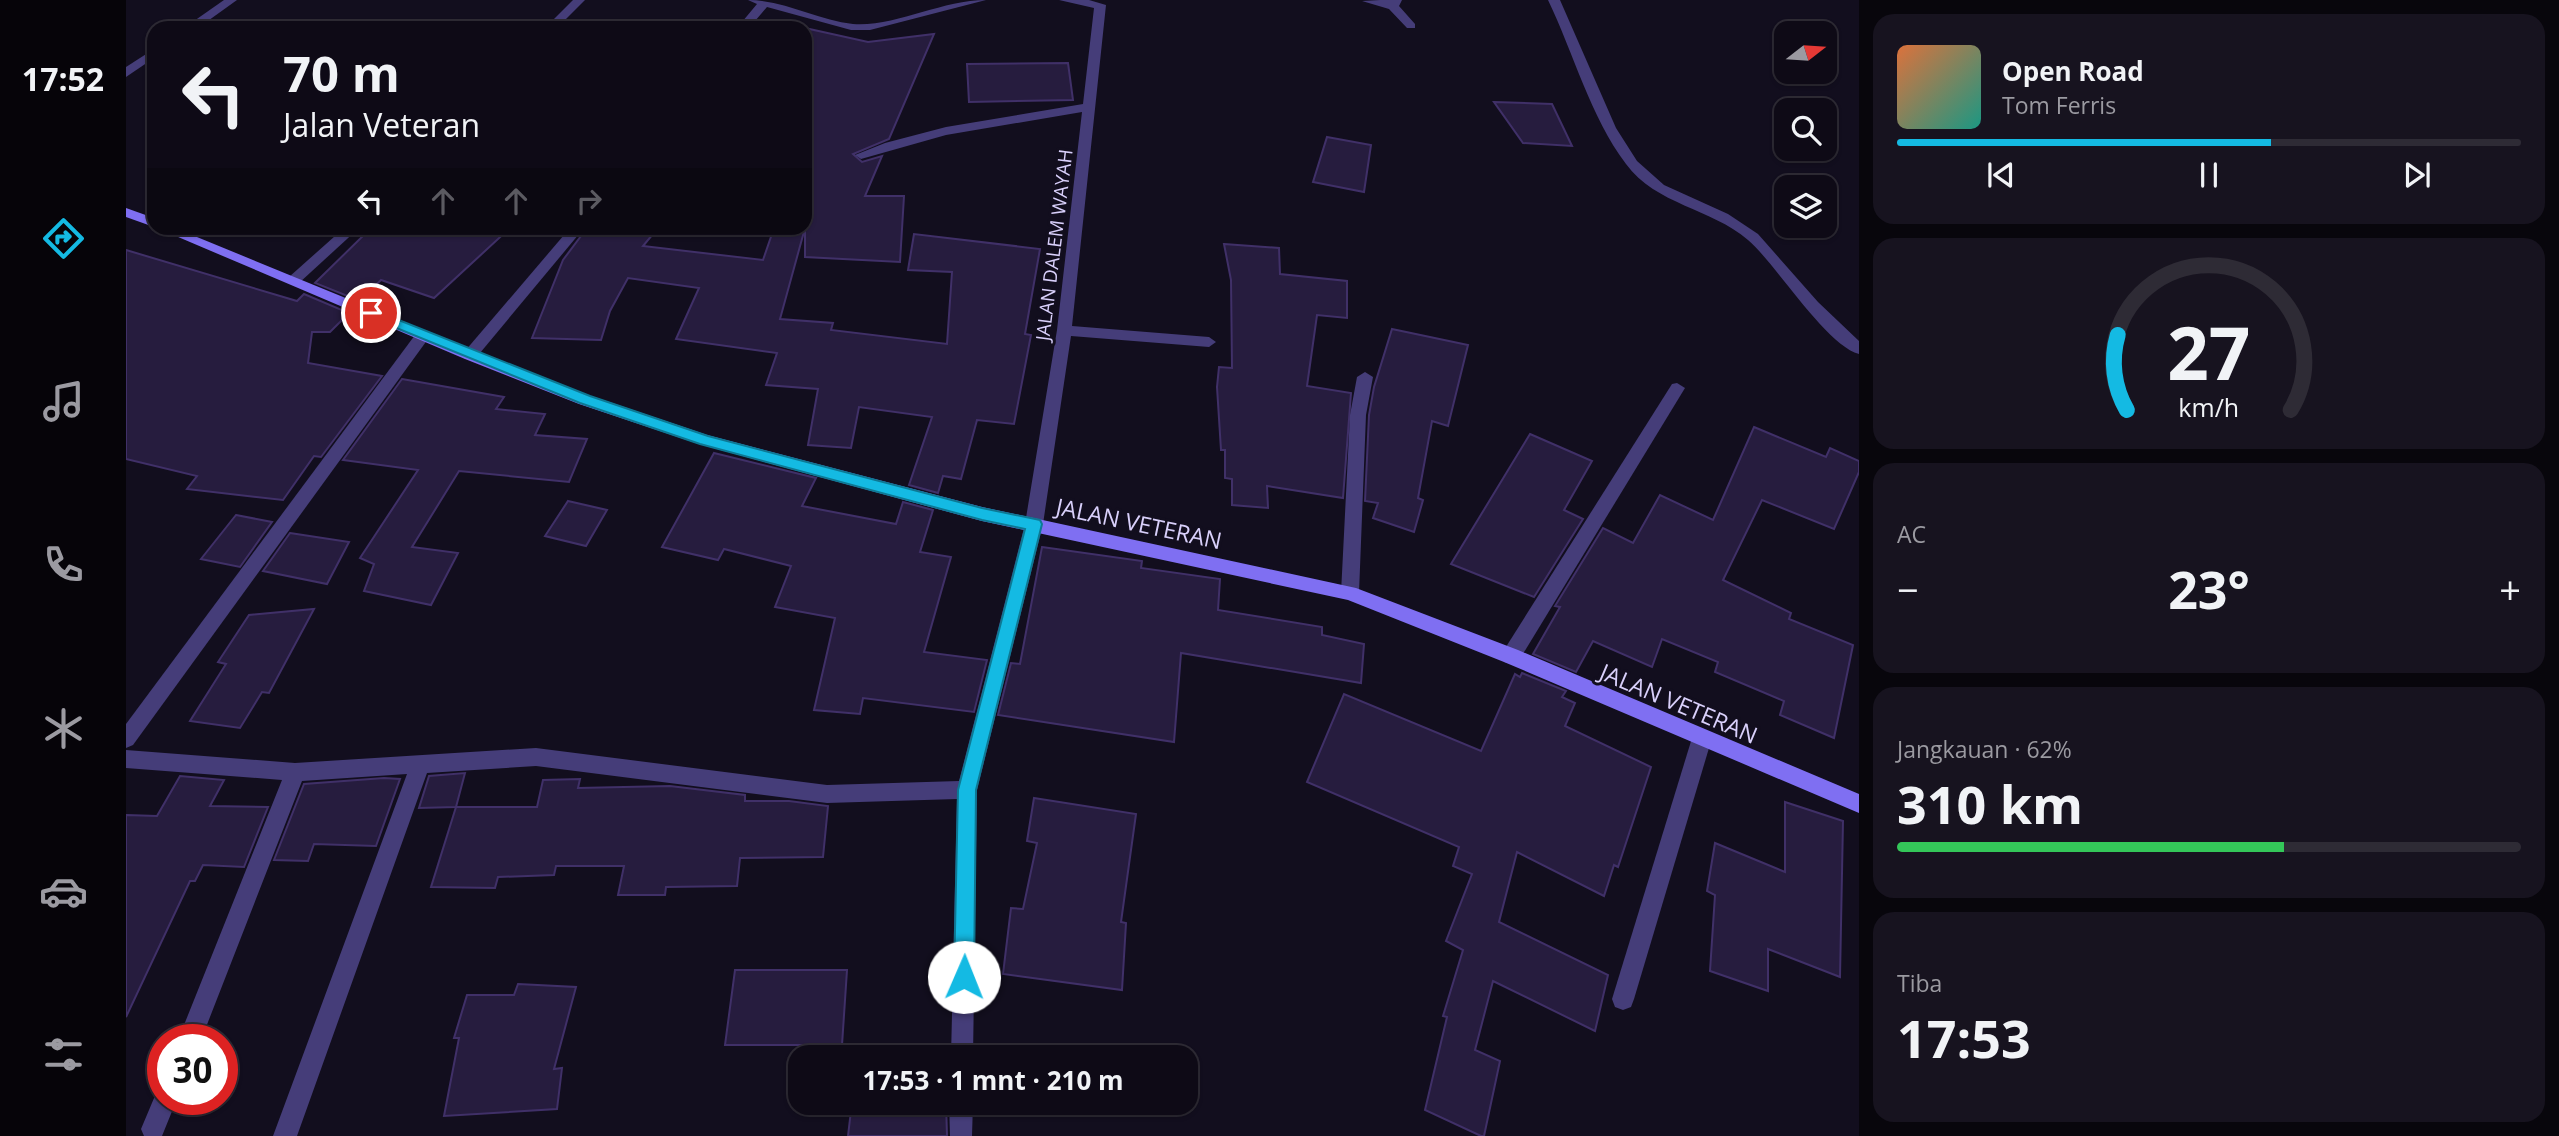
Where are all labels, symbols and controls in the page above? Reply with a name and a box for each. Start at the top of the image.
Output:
north arrow [1774,21,1838,84]
map controls [1774,21,1837,238]
text: 70 m [283,40,400,106]
icon: left [168,49,259,140]
text: Open Road [2002,53,2144,89]
text: 17:52 [22,57,104,100]
text: Tom Ferris [2002,89,2116,121]
button: search [1774,98,1837,161]
text: Jalan Veteran [283,103,480,146]
street label: JALAN DALEM WAYAH [1029,148,1079,344]
icon: previous [1982,156,2020,194]
icon: pause [2190,156,2228,194]
icon: next [2398,156,2436,194]
button: layers [1774,175,1837,238]
icon: left [351,182,389,220]
icon: ahead [424,182,462,220]
icon: ahead [497,182,535,220]
icon: right [570,182,608,220]
icon: directions [39,214,88,263]
pin [341,283,401,343]
icon: arrive [352,294,390,332]
text: 27 [2167,302,2251,401]
icon: music [39,377,88,426]
text: km/h [2179,389,2239,423]
street label: JALAN VETERAN [1051,489,1225,556]
text: AC [1897,518,1926,550]
icon: phone [39,540,88,589]
text: 23° [2168,553,2250,624]
text: − [1897,563,1919,615]
text: + [2499,563,2521,615]
street label: JALAN VETERAN [1593,655,1763,751]
icon: climate [39,704,88,753]
text: Jangkauan · 62% [1897,733,2072,765]
text: 310 km [1897,768,2083,839]
icon: car [39,867,88,916]
position arrow [927,940,1001,1014]
text: Tiba [1897,967,1942,999]
text: 17:53 [1897,1002,2031,1073]
speed limit sign: 30 [147,1024,238,1115]
icon: filters [39,1030,88,1079]
text: 17:53 · 1 mnt · 210 m [862,1062,1124,1098]

